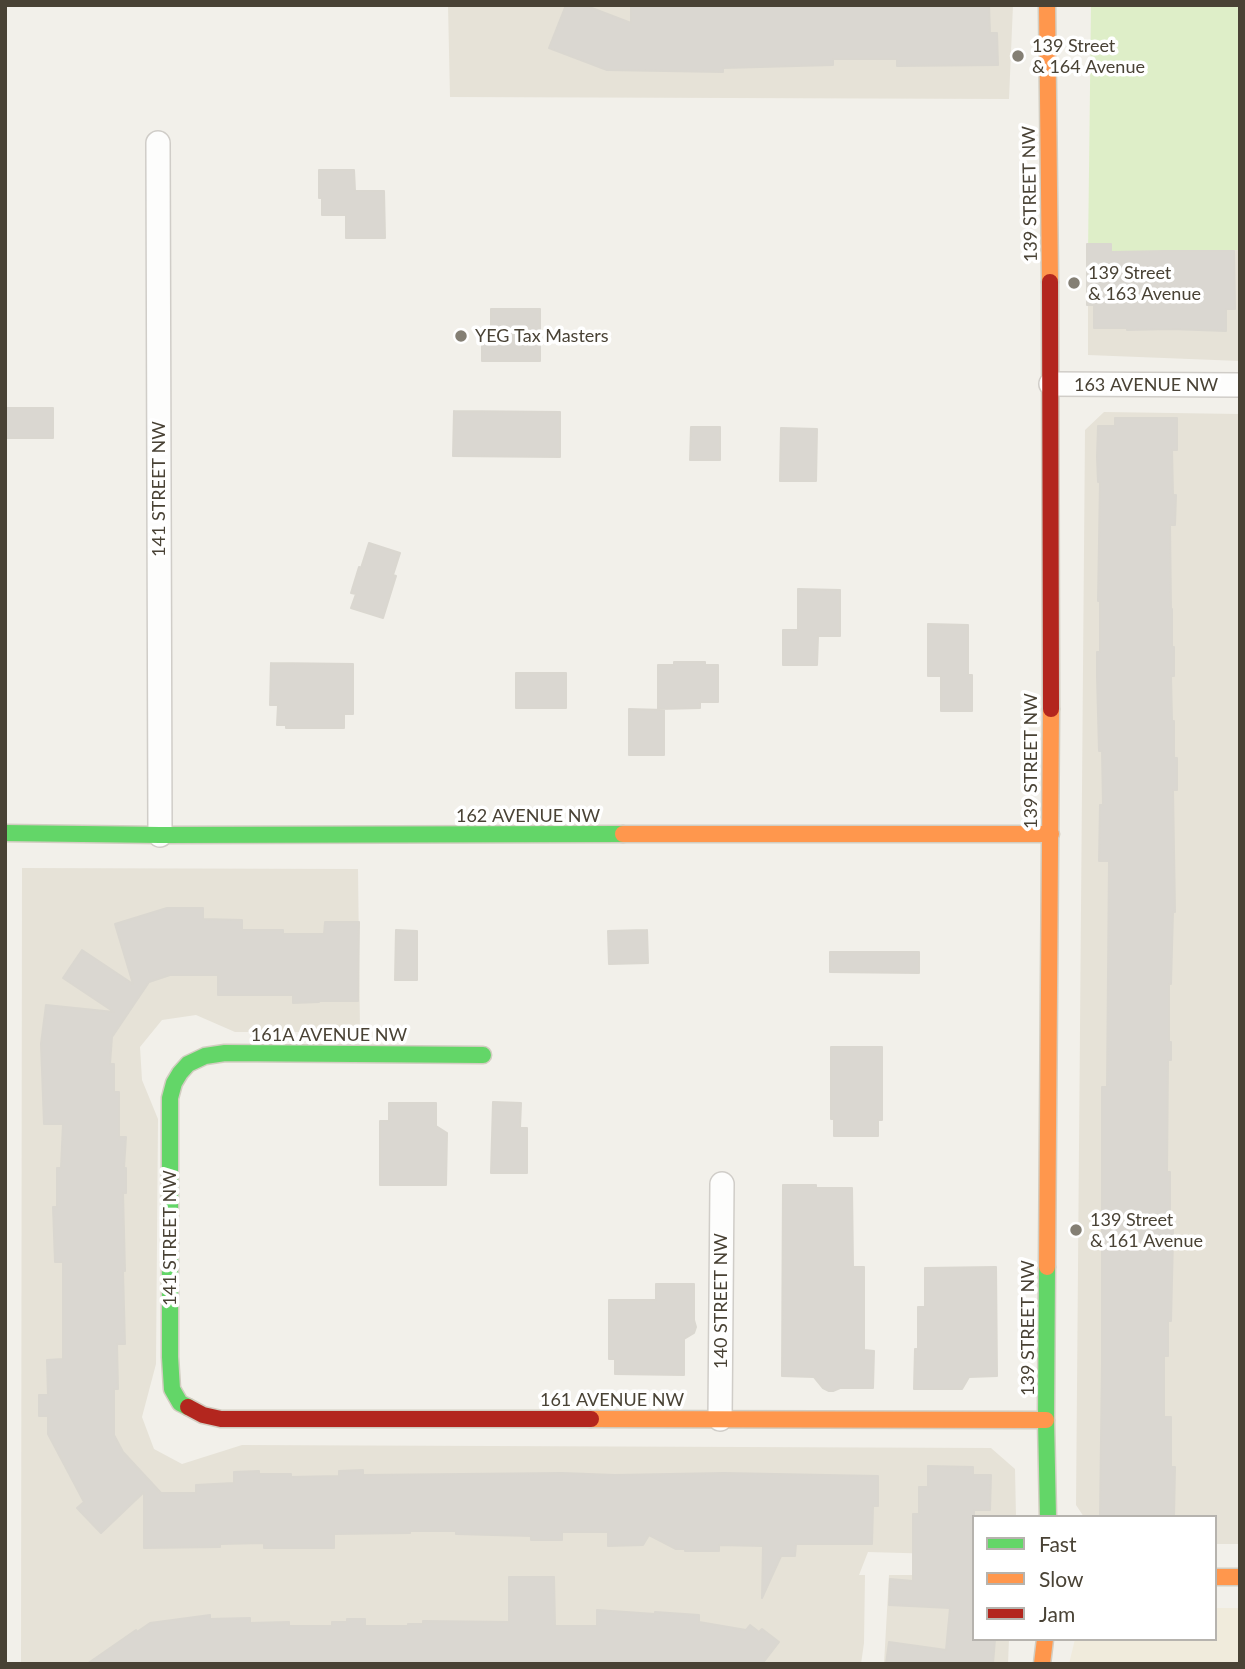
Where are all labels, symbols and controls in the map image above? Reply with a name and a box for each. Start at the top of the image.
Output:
place label: 139 Street & 164 Avenue [1032,35,1145,78]
marker: 139 Street & 164 Avenue [1010,48,1026,64]
street label: 139 STREET NW [1018,126,1042,262]
place label: 139 Street & 163 Avenue [1088,262,1201,304]
marker: 139 Street & 163 Avenue [1066,275,1082,291]
place label: YEG Tax Masters [475,325,609,347]
marker: YEG Tax Masters [453,328,469,344]
street label: 163 AVENUE NW [1074,374,1218,396]
street label: 141 STREET NW [148,421,170,557]
street label: 139 STREET NW [1020,693,1042,829]
street label: 162 AVENUE NW [456,805,600,827]
street label: 161A AVENUE NW [251,1024,407,1046]
street label: 141 STREET NW [159,1170,181,1306]
place label: 139 Street & 161 Avenue [1090,1209,1203,1252]
marker: 139 Street & 161 Avenue [1068,1222,1084,1238]
street label: 140 STREET NW [710,1233,732,1369]
street label: 139 STREET NW [1017,1260,1039,1396]
street label: 161 AVENUE NW [540,1389,684,1411]
legend [972,1515,1217,1641]
text: Fast [1039,1531,1076,1556]
text: Slow [1039,1566,1083,1591]
text: Jam [1039,1601,1075,1626]

